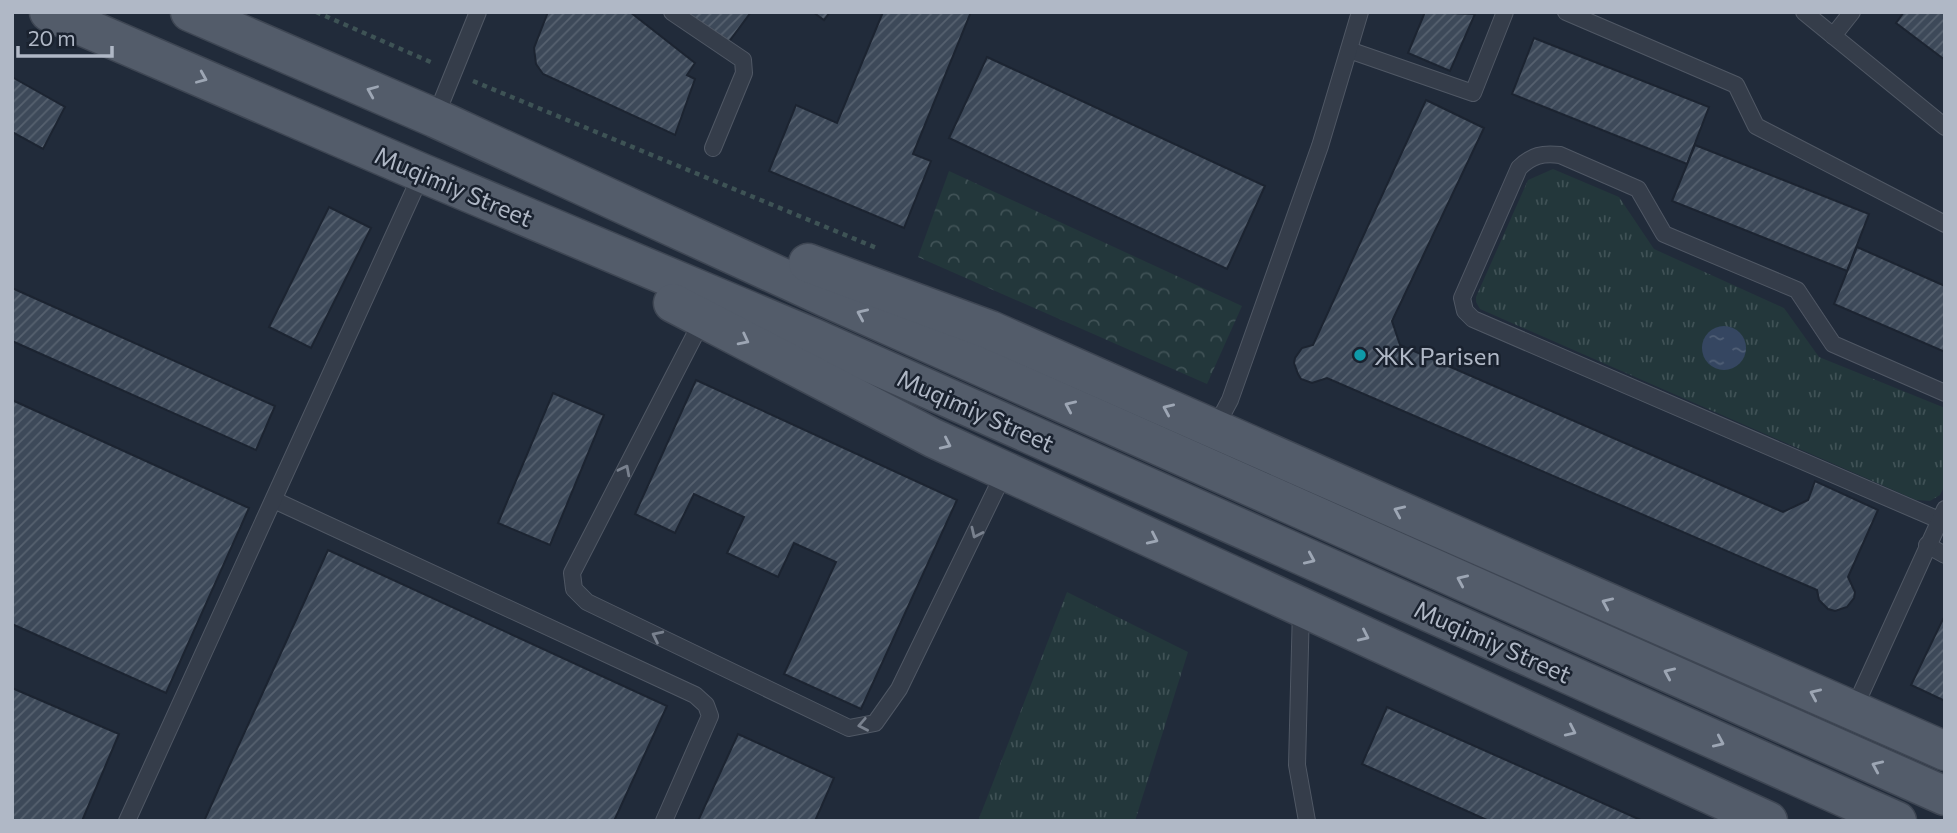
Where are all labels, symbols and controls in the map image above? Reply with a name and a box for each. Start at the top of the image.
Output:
scale bar [18,14,112,58]
text: 20 m [28,25,76,50]
one-way arrow [194,70,207,84]
one-way arrow [367,85,379,99]
street label: Muqimiy Street [371,140,537,232]
one-way arrow [857,308,869,322]
one-way arrow [737,332,749,345]
place label: ЖК Parisen [1374,341,1500,370]
marker: ЖК Parisen [1352,347,1368,363]
street label: Muqimiy Street [893,362,1059,458]
one-way arrow [1065,400,1077,414]
one-way arrow [1163,403,1175,417]
one-way arrow [939,436,951,450]
one-way arrow [617,465,631,477]
one-way arrow [1393,505,1406,519]
one-way arrow [970,526,984,538]
one-way arrow [1146,531,1158,545]
one-way arrow [1303,551,1315,565]
one-way arrow [1456,574,1469,588]
street label: Muqimiy Street [1410,593,1576,689]
one-way arrow [1602,597,1614,611]
one-way arrow [1356,628,1369,642]
one-way arrow [652,630,664,644]
one-way arrow [1664,667,1677,681]
one-way arrow [1810,688,1822,702]
one-way arrow [857,717,869,732]
one-way arrow [1563,723,1576,737]
one-way arrow [1712,734,1724,748]
one-way arrow [1872,760,1884,774]

